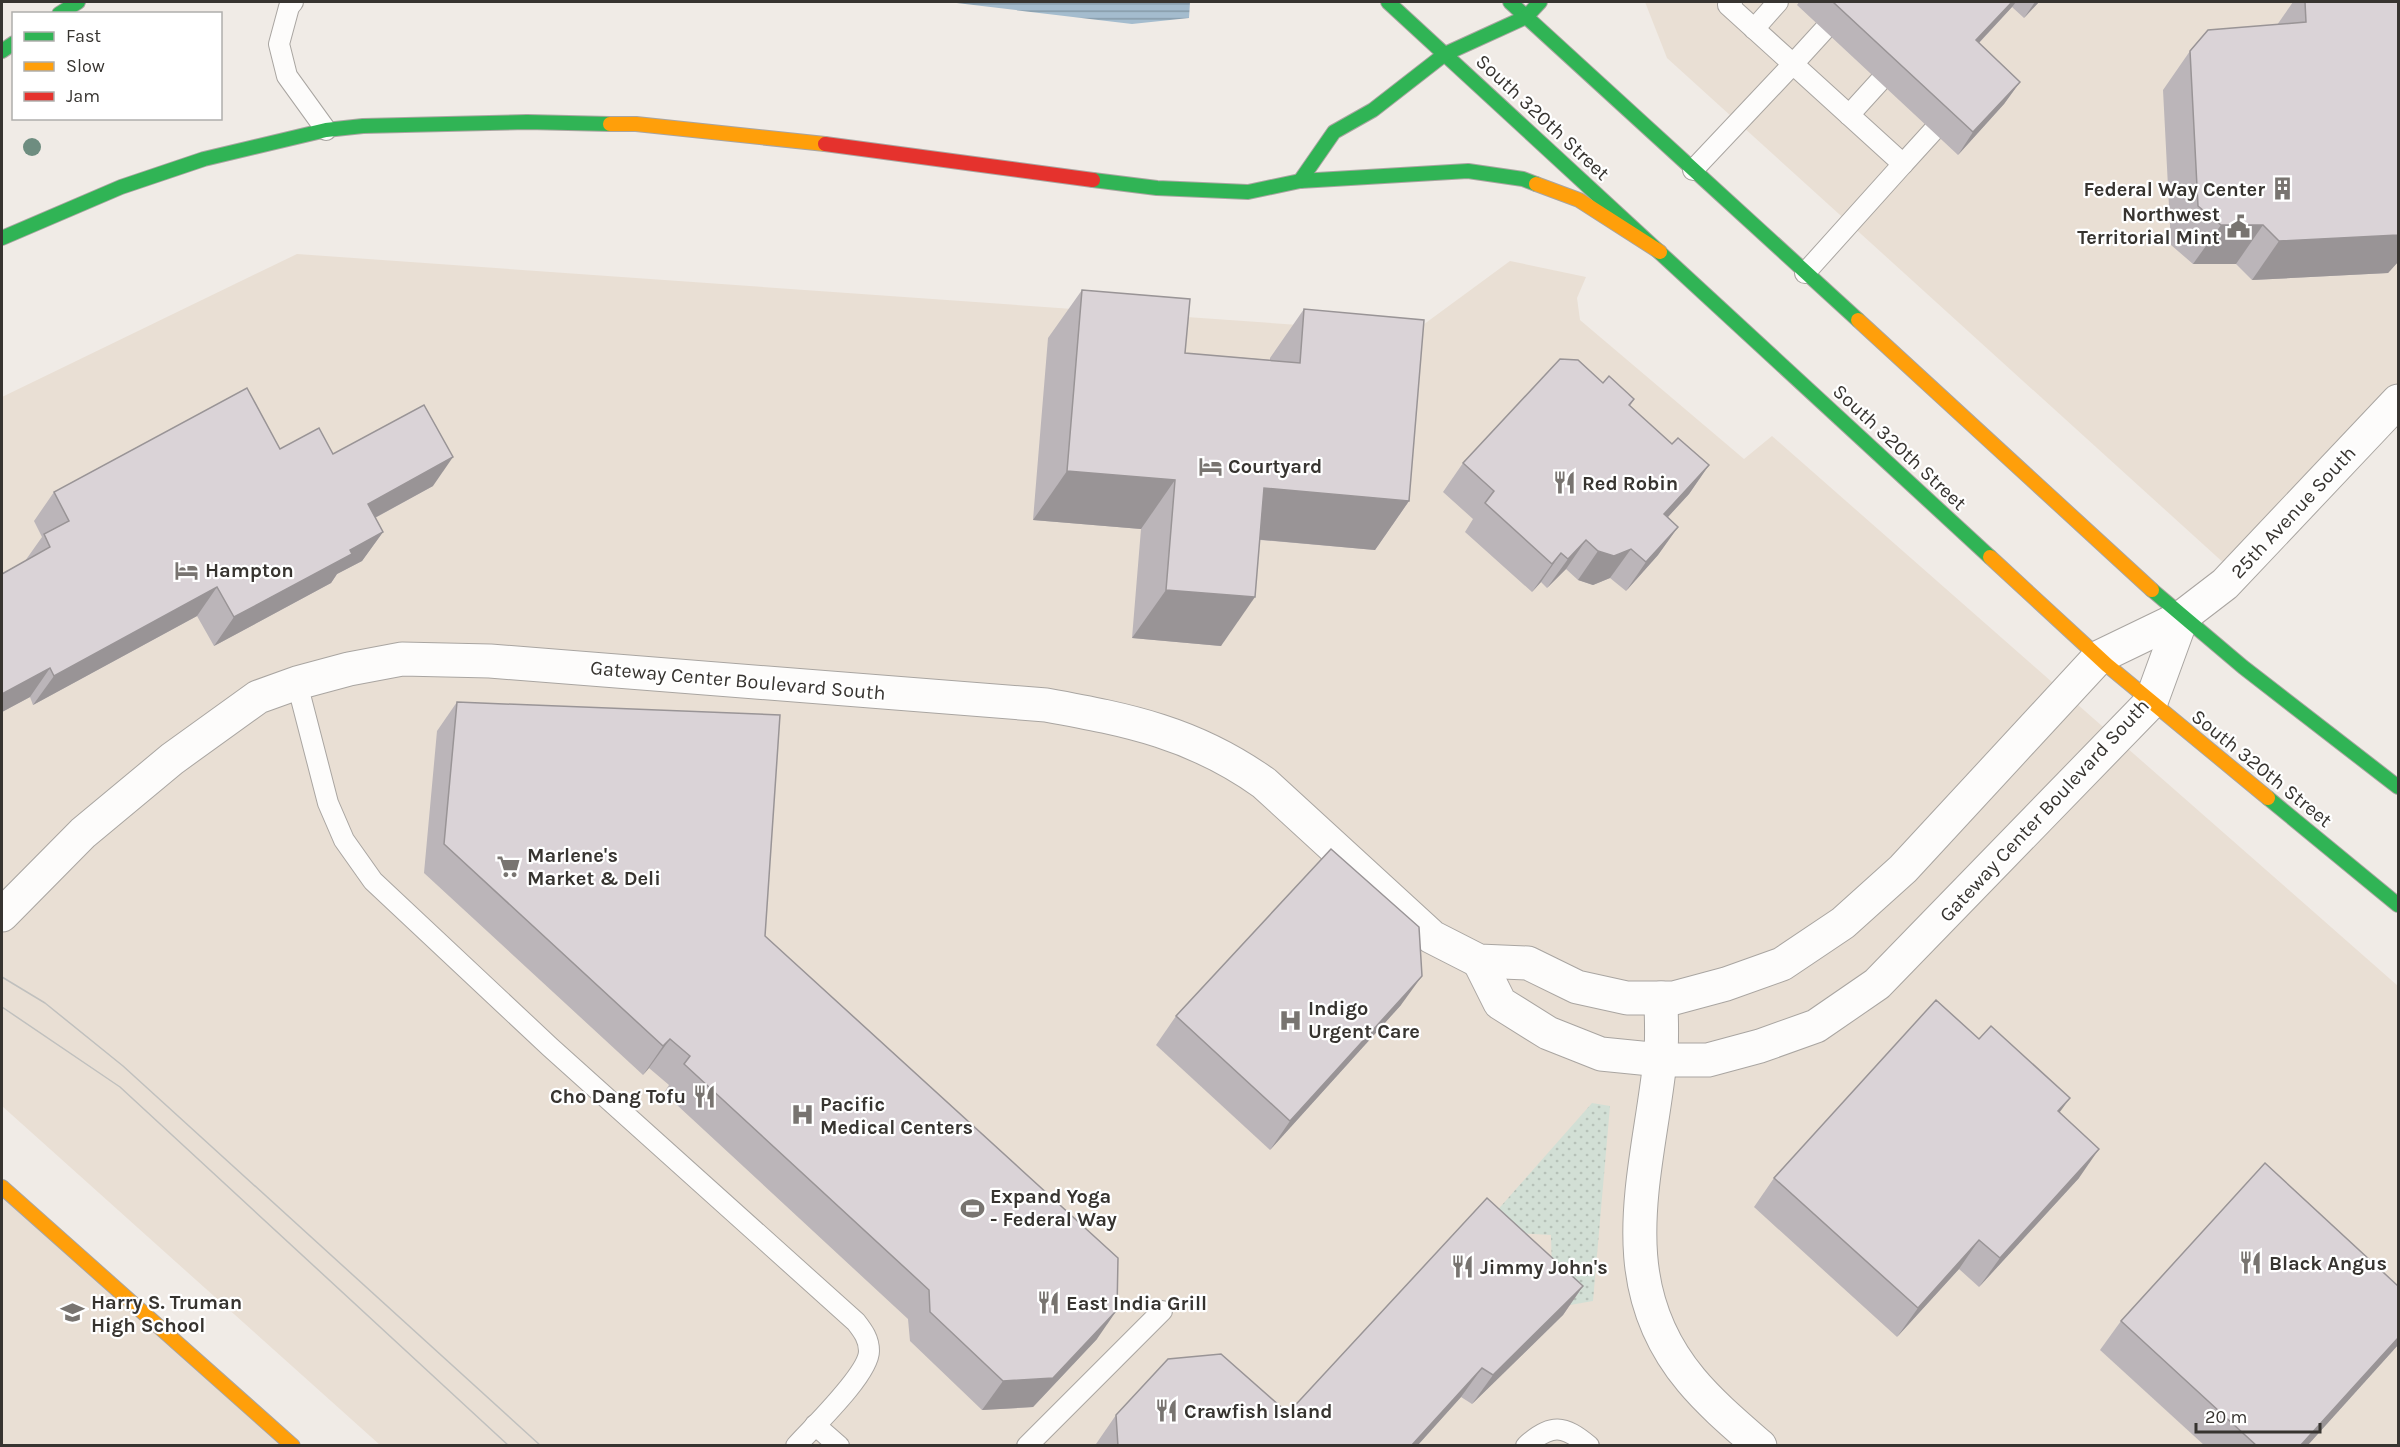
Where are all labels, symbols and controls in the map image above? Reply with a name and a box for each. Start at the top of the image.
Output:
legend [12,12,222,120]
text: Fast [66,25,101,47]
street label: South 320th Street [1471,50,1614,185]
text: Slow [66,55,105,77]
text: Jam [66,85,100,107]
building icon: Federal Way Center [2270,176,2296,202]
place label: Federal Way Center [2083,178,2265,201]
place label: Northwest Territorial Mint [2077,203,2220,249]
public building icon: Northwest Territorial Mint [2225,213,2251,239]
street label: South 320th Street [1828,380,1971,515]
street label: 25th Avenue South [2226,441,2361,583]
hotel icon: Courtyard [1197,453,1223,479]
place label: Courtyard [1228,455,1322,478]
restaurant icon: Red Robin [1551,470,1577,496]
place label: Red Robin [1582,472,1678,495]
hotel icon: Hampton [174,557,200,583]
place label: Hampton [205,559,294,582]
street label: Gateway Center Boulevard South [589,656,887,705]
street label: Gateway Center Boulevard South [1935,694,2154,927]
street label: South 320th Street [2187,705,2337,832]
place label: Marlene's Market & Deli [527,844,661,890]
supermarket icon: Marlene's Market & Deli [496,853,522,879]
place label: Indigo Urgent Care [1308,997,1420,1043]
hospital icon: Indigo Urgent Care [1277,1007,1303,1033]
restaurant icon: Cho Dang Tofu [691,1083,717,1109]
place label: Cho Dang Tofu [550,1085,686,1108]
place label: Pacific Medical Centers [820,1093,973,1139]
hospital icon: Pacific Medical Centers [789,1102,815,1128]
place label: Expand Yoga - Federal Way [990,1185,1117,1231]
sports icon: Expand Yoga - Federal Way [959,1195,985,1221]
restaurant icon: Black Angus [2238,1250,2264,1276]
place label: Black Angus [2269,1252,2387,1275]
restaurant icon: Jimmy John's [1449,1254,1475,1280]
place label: Jimmy John's [1480,1256,1608,1279]
restaurant icon: East India Grill [1035,1290,1061,1316]
place label: Harry S. Truman High School [91,1291,242,1337]
place label: East India Grill [1066,1292,1207,1315]
school or university icon: Harry S. Truman High School [60,1300,86,1326]
scale bar [2196,1396,2320,1434]
restaurant icon: Crawfish Island [1153,1398,1179,1424]
place label: Crawfish Island [1184,1400,1333,1423]
text: 20 m [2205,1406,2247,1428]

